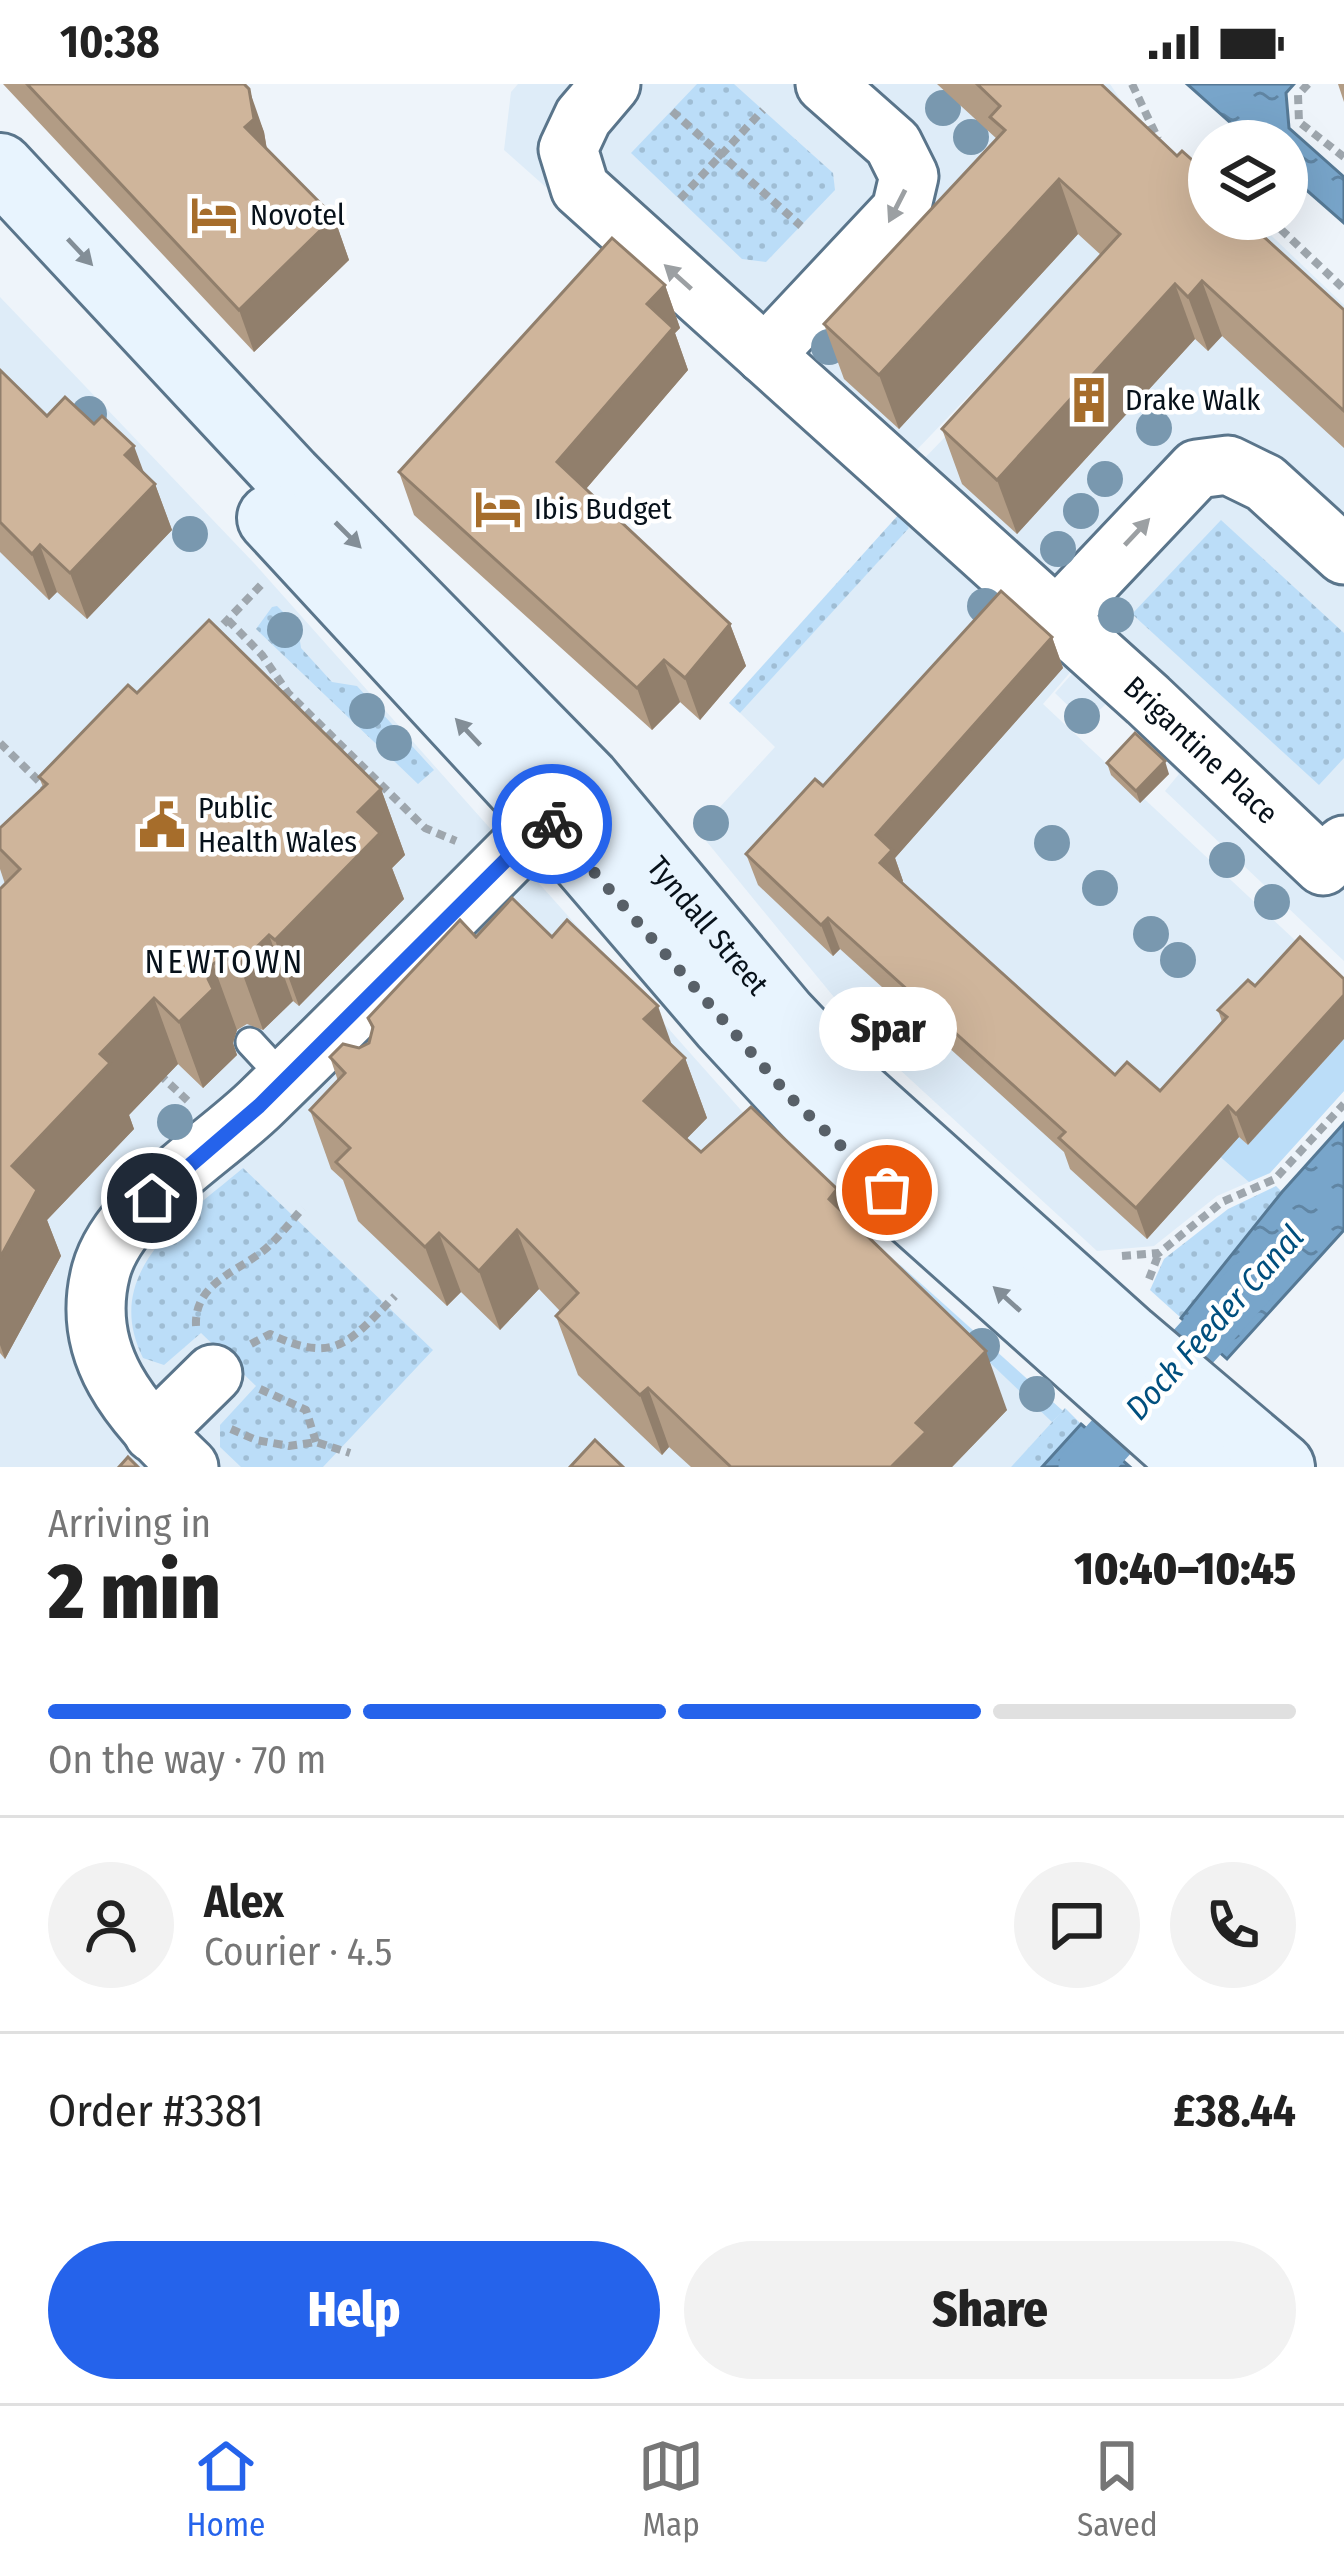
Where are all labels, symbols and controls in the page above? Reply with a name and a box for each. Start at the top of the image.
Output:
text: 10:38 [60,15,160,69]
map controls [1188,120,1308,240]
button: layers [1188,120,1308,240]
one-way arrow [887,189,907,223]
hotel icon: Novotel [189,190,239,240]
place label: Novotel [250,197,345,233]
one-way arrow [66,237,94,266]
one-way arrow [663,264,693,291]
building icon: Drake Walk [1064,375,1114,425]
place label: Drake Walk [1125,382,1260,418]
hotel icon: Ibis Budget [473,484,523,534]
place label: Ibis Budget [534,491,672,527]
one-way arrow [1123,518,1151,547]
one-way arrow [333,521,362,549]
street label: Brigantine Place [1116,669,1285,832]
one-way arrow [455,718,482,747]
courier [492,764,612,884]
place label: Public Health Wales [198,790,357,860]
icon: bike [519,791,585,857]
public building icon: Public Health Wales [137,800,187,850]
street label: Tyndall Street [640,849,776,1002]
district label: NEWTOWN [145,942,305,982]
callout: Spar [818,986,956,1070]
text: Spar [850,1006,926,1052]
pin [836,1139,938,1241]
pin [101,1147,203,1249]
icon: bag [854,1157,920,1223]
icon: home [119,1165,185,1231]
water label: Dock Feeder Canal [1117,1217,1312,1428]
one-way arrow [992,1286,1022,1313]
text: Arriving in [48,1501,211,1547]
text: 10:40–10:45 [1074,1542,1296,1596]
text: 2 min [48,1545,221,1639]
text: On the way · 70 m [48,1737,326,1783]
button: person [48,1862,174,1988]
button: chat [1014,1862,1140,1988]
button: phone [1170,1862,1296,1988]
text: Alex [204,1875,284,1929]
text: Courier · 4.5 [204,1929,392,1975]
text: Order #3381 [48,2084,264,2138]
text: £38.44 [1173,2084,1296,2138]
button: Help [48,2241,660,2379]
button: Share [684,2241,1296,2379]
tab: Home [186,2433,265,2545]
tab: Map [638,2433,704,2545]
tab: Saved [1077,2433,1158,2545]

